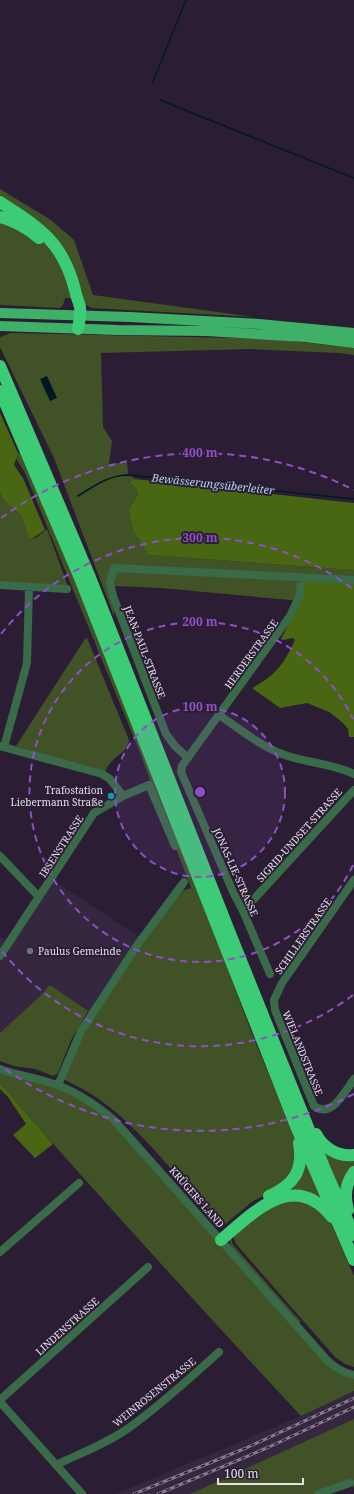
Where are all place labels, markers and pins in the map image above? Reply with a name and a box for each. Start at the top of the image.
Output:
place label: Trafostation Liebermann Straße [11,783,104,809]
centre of rings [193,785,207,799]
marker: Trafostation Liebermann Straße [106,791,116,801]
place label: Paulus Gemeinde [38,944,121,958]
marker: Paulus Gemeinde [25,946,35,956]

